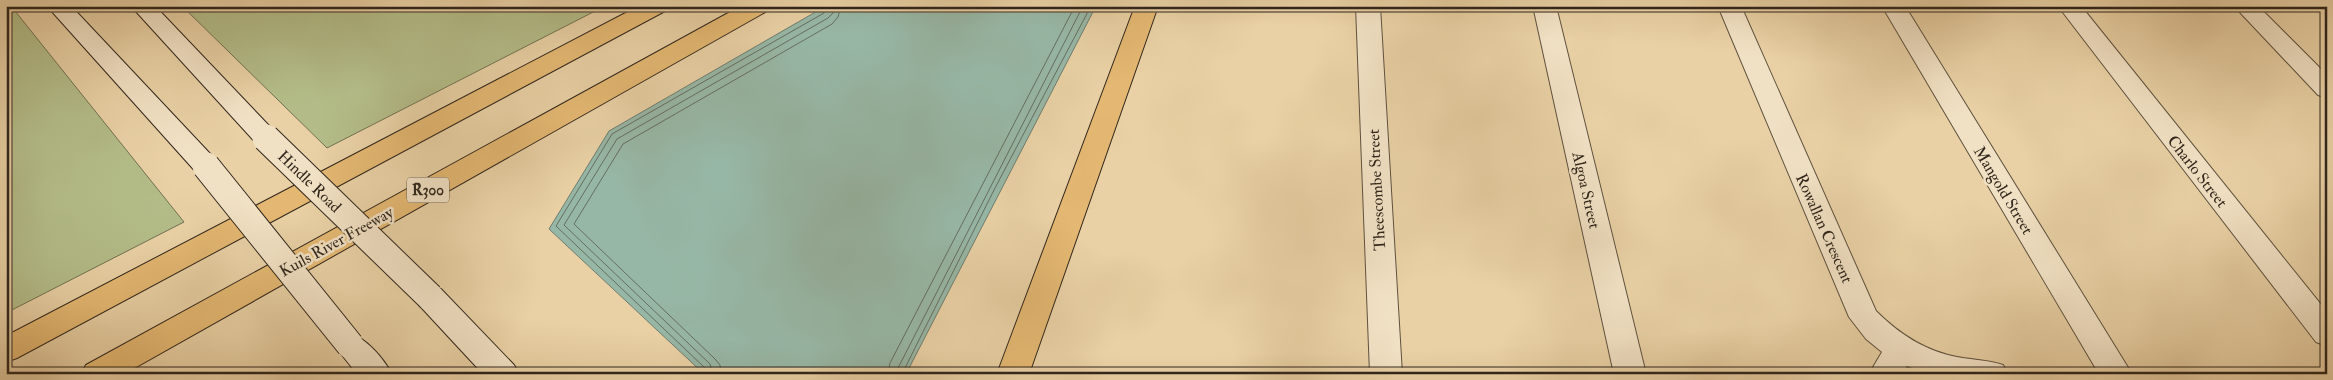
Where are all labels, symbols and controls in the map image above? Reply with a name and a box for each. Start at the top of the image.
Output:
street label: Theescombe Street [1364,128,1390,251]
street label: Charlo Street [2163,131,2232,212]
street label: Mangold Street [1969,143,2037,238]
street label: Hindle Road [273,146,345,217]
street label: Algoa Street [1567,149,1605,231]
street label: Rowallan Crescent [1791,171,1857,286]
road number: R300 [407,178,449,202]
street label: Kuils River Freeway [276,202,398,281]

